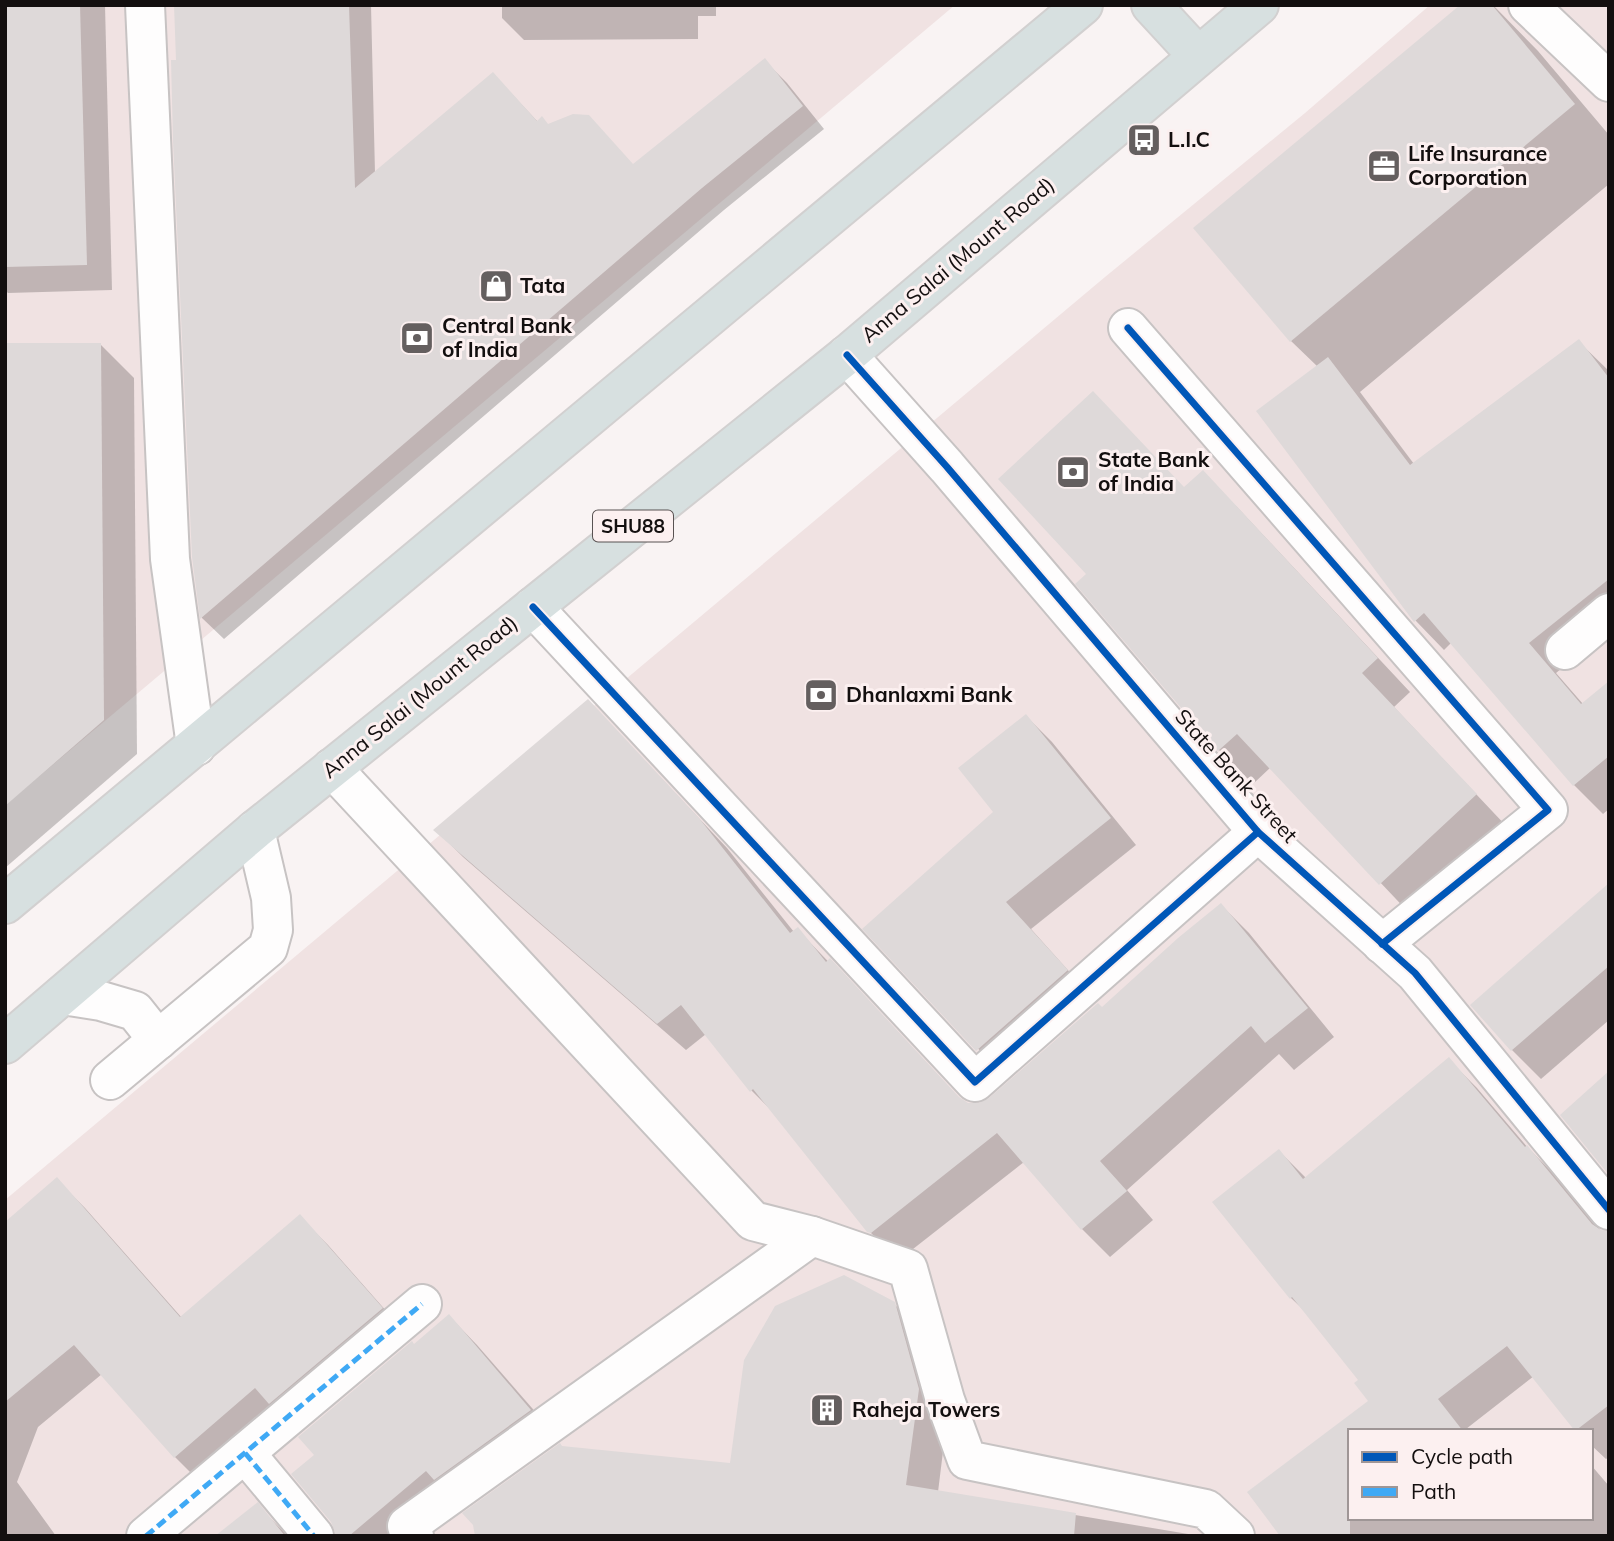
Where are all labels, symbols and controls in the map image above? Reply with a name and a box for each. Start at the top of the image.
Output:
bus stop icon: L.I.C [1125,121,1163,159]
place label: L.I.C [1168,126,1210,152]
place label: Life Insurance Corporation [1408,140,1547,190]
office icon: Life Insurance Corporation [1365,147,1403,185]
street label: Anna Salai (Mount Road) [856,171,1059,348]
shop icon: Tata [477,267,515,305]
place label: Tata [520,272,565,298]
place label: Central Bank of India [442,312,572,362]
bank icon: Central Bank of India [398,319,436,357]
place label: State Bank of India [1098,446,1210,496]
bank icon: State Bank of India [1054,453,1092,491]
road number: SHU88 [593,510,673,541]
street label: Anna Salai (Mount Road) [316,609,522,783]
bank icon: Dhanlaxmi Bank [802,676,840,714]
place label: Dhanlaxmi Bank [846,681,1013,707]
street label: State Bank Street [1170,703,1304,847]
building icon: Raheja Towers [808,1391,846,1429]
place label: Raheja Towers [852,1396,1000,1422]
legend [1348,1429,1593,1520]
text: Cycle path [1411,1443,1513,1469]
text: Path [1411,1478,1456,1504]

